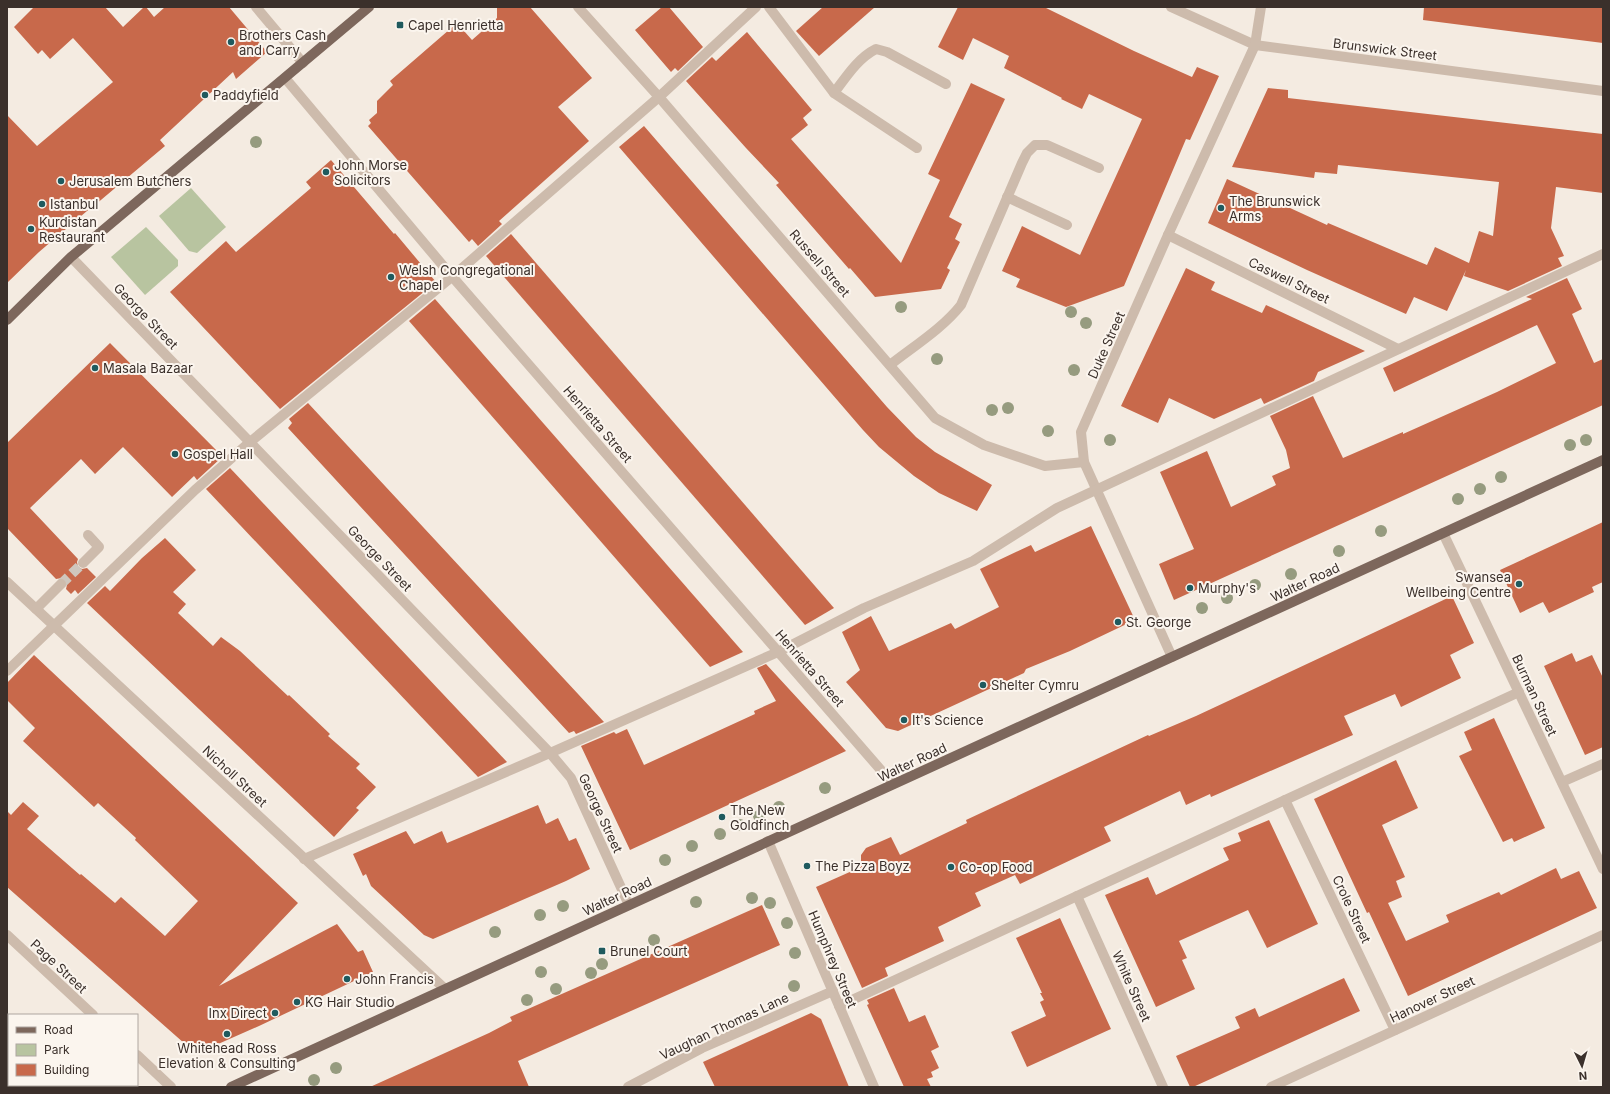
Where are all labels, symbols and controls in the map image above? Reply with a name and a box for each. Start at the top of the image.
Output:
place label: Capel Henrietta [408,17,503,33]
marker: Capel Henrietta [395,20,405,30]
place label: Brothers Cash and Carry [239,27,326,58]
street label: Brunswick Street [1332,35,1438,63]
marker: Brothers Cash and Carry [226,37,236,47]
place label: Paddyfield [213,87,279,103]
marker: Paddyfield [200,90,210,100]
place label: John Morse Solicitors [334,157,407,188]
marker: John Morse Solicitors [321,167,331,177]
place label: Jerusalem Butchers [69,173,191,189]
marker: Jerusalem Butchers [56,176,66,186]
place label: The Brunswick Arms [1229,193,1320,224]
place label: Istanbul [50,196,98,212]
marker: Istanbul [37,199,47,209]
marker: The Brunswick Arms [1216,203,1226,213]
place label: Kurdistan Restaurant [39,214,105,245]
marker: Kurdistan Restaurant [26,224,36,234]
street label: Russell Street [786,226,854,300]
street label: Caswell Street [1246,253,1332,307]
place label: Welsh Congregational Chapel [399,262,534,293]
marker: Welsh Congregational Chapel [386,272,396,282]
street label: George Street [110,280,182,352]
street label: Duke Street [1084,309,1128,381]
place label: Masala Bazaar [103,360,193,376]
marker: Masala Bazaar [90,363,100,373]
street label: Henrietta Street [560,382,636,466]
place label: Gospel Hall [183,446,253,462]
marker: Gospel Hall [170,449,180,459]
street label: George Street [344,522,416,594]
street label: Walter Road [1268,559,1342,605]
place label: Swansea Wellbeing Centre [1406,569,1511,600]
marker: Swansea Wellbeing Centre [1514,579,1524,589]
place label: Murphy's [1198,580,1256,596]
marker: Murphy's [1185,583,1195,593]
place label: St. George [1126,614,1191,630]
marker: St. George [1113,617,1123,627]
street label: Henrietta Street [772,626,848,710]
street label: Burman Street [1509,652,1561,738]
place label: Shelter Cymru [991,677,1079,693]
marker: Shelter Cymru [978,680,988,690]
place label: It's Science [912,712,984,728]
marker: It's Science [899,715,909,725]
street label: Walter Road [875,739,949,785]
street label: Nicholl Street [199,742,271,810]
street label: George Street [576,771,626,855]
place label: The New Goldfinch [730,802,789,833]
marker: The New Goldfinch [717,812,727,822]
place label: The Pizza Boyz [815,858,910,874]
place label: Co-op Food [959,859,1032,875]
marker: The Pizza Boyz [802,861,812,871]
marker: Co-op Food [946,862,956,872]
street label: Walter Road [580,873,654,919]
street label: Crole Street [1329,873,1375,945]
street label: Humphrey Street [805,908,861,1010]
street label: Page Street [27,936,91,996]
place label: Brunel Court [610,943,687,959]
marker: Brunel Court [597,946,607,956]
street label: White Street [1109,948,1155,1024]
place label: John Francis [355,971,434,987]
street label: Hanover Street [1387,972,1477,1026]
marker: John Francis [342,974,352,984]
street label: Vaughan Thomas Lane [657,989,791,1063]
place label: KG Hair Studio [305,994,395,1010]
marker: KG Hair Studio [292,997,302,1007]
place label: Inx Direct [209,1005,267,1021]
marker: Inx Direct [270,1008,280,1018]
legend [8,1014,138,1086]
text: Road [44,1022,73,1037]
marker: Whitehead Ross Elevation & Consulting [222,1029,232,1039]
place label: Whitehead Ross Elevation & Consulting [158,1040,296,1071]
text: Park [44,1042,70,1057]
north arrow [1562,1046,1602,1086]
text: Building [44,1062,89,1077]
text: N [1578,1069,1588,1083]

